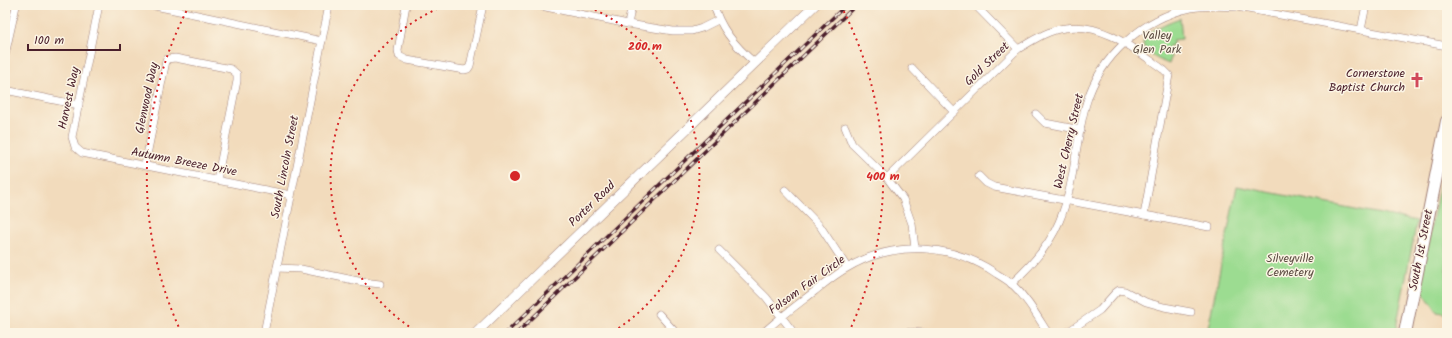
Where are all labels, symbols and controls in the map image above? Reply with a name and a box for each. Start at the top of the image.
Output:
scale bar [28,26,120,52]
park label: Valley Glen Park [1133,26,1182,59]
text: 100 m [34,31,65,50]
text: 200 m [628,37,662,56]
street label: Gold Street [960,37,1014,91]
street label: Glenwood Way [130,60,164,135]
place label: Cornerstone Baptist Church [1329,64,1406,97]
street label: Harvest Way [53,65,85,131]
church icon: Cornerstone Baptist Church [1408,71,1426,89]
street label: West Cherry Street [1049,91,1089,190]
street label: South Lincoln Street [266,113,304,220]
street label: Autumn Breeze Drive [130,142,239,182]
text: 400 m [866,167,900,186]
centre of rings [508,169,522,183]
street label: Porter Road [564,176,620,231]
street label: South 1st Street [1404,207,1438,292]
park label: Silveyville Cemetery [1266,249,1314,282]
street label: Folsom Fair Circle [765,250,850,319]

